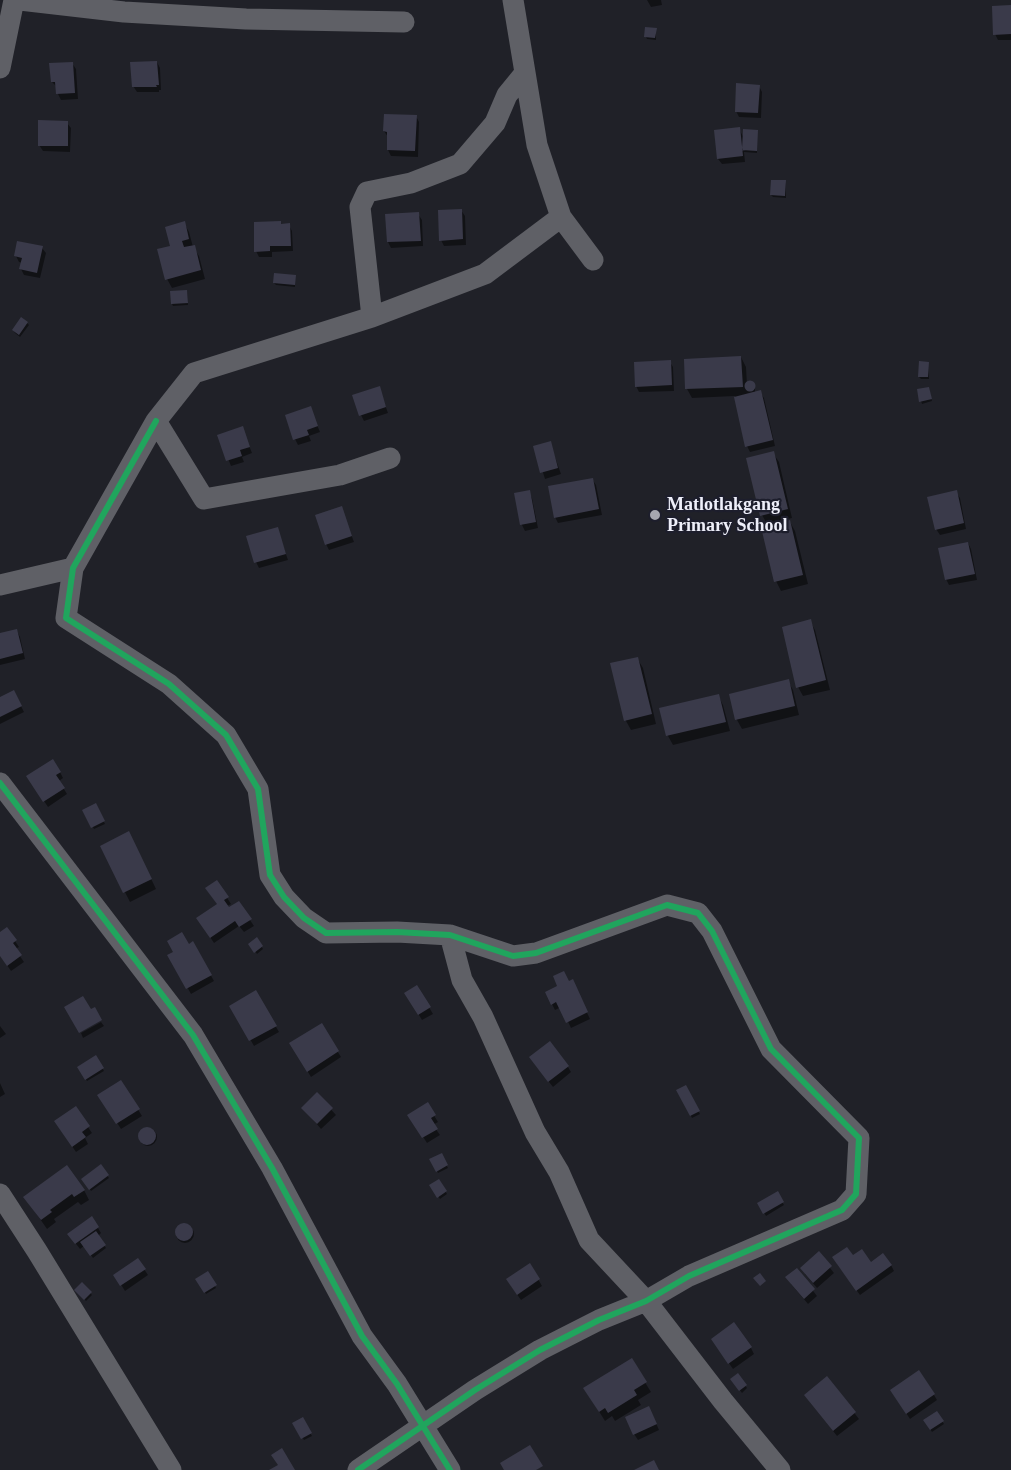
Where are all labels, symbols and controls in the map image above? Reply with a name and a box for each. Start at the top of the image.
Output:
place label: Matlotlakgang Primary School [667,494,787,536]
marker: Matlotlakgang Primary School [648,508,662,522]

